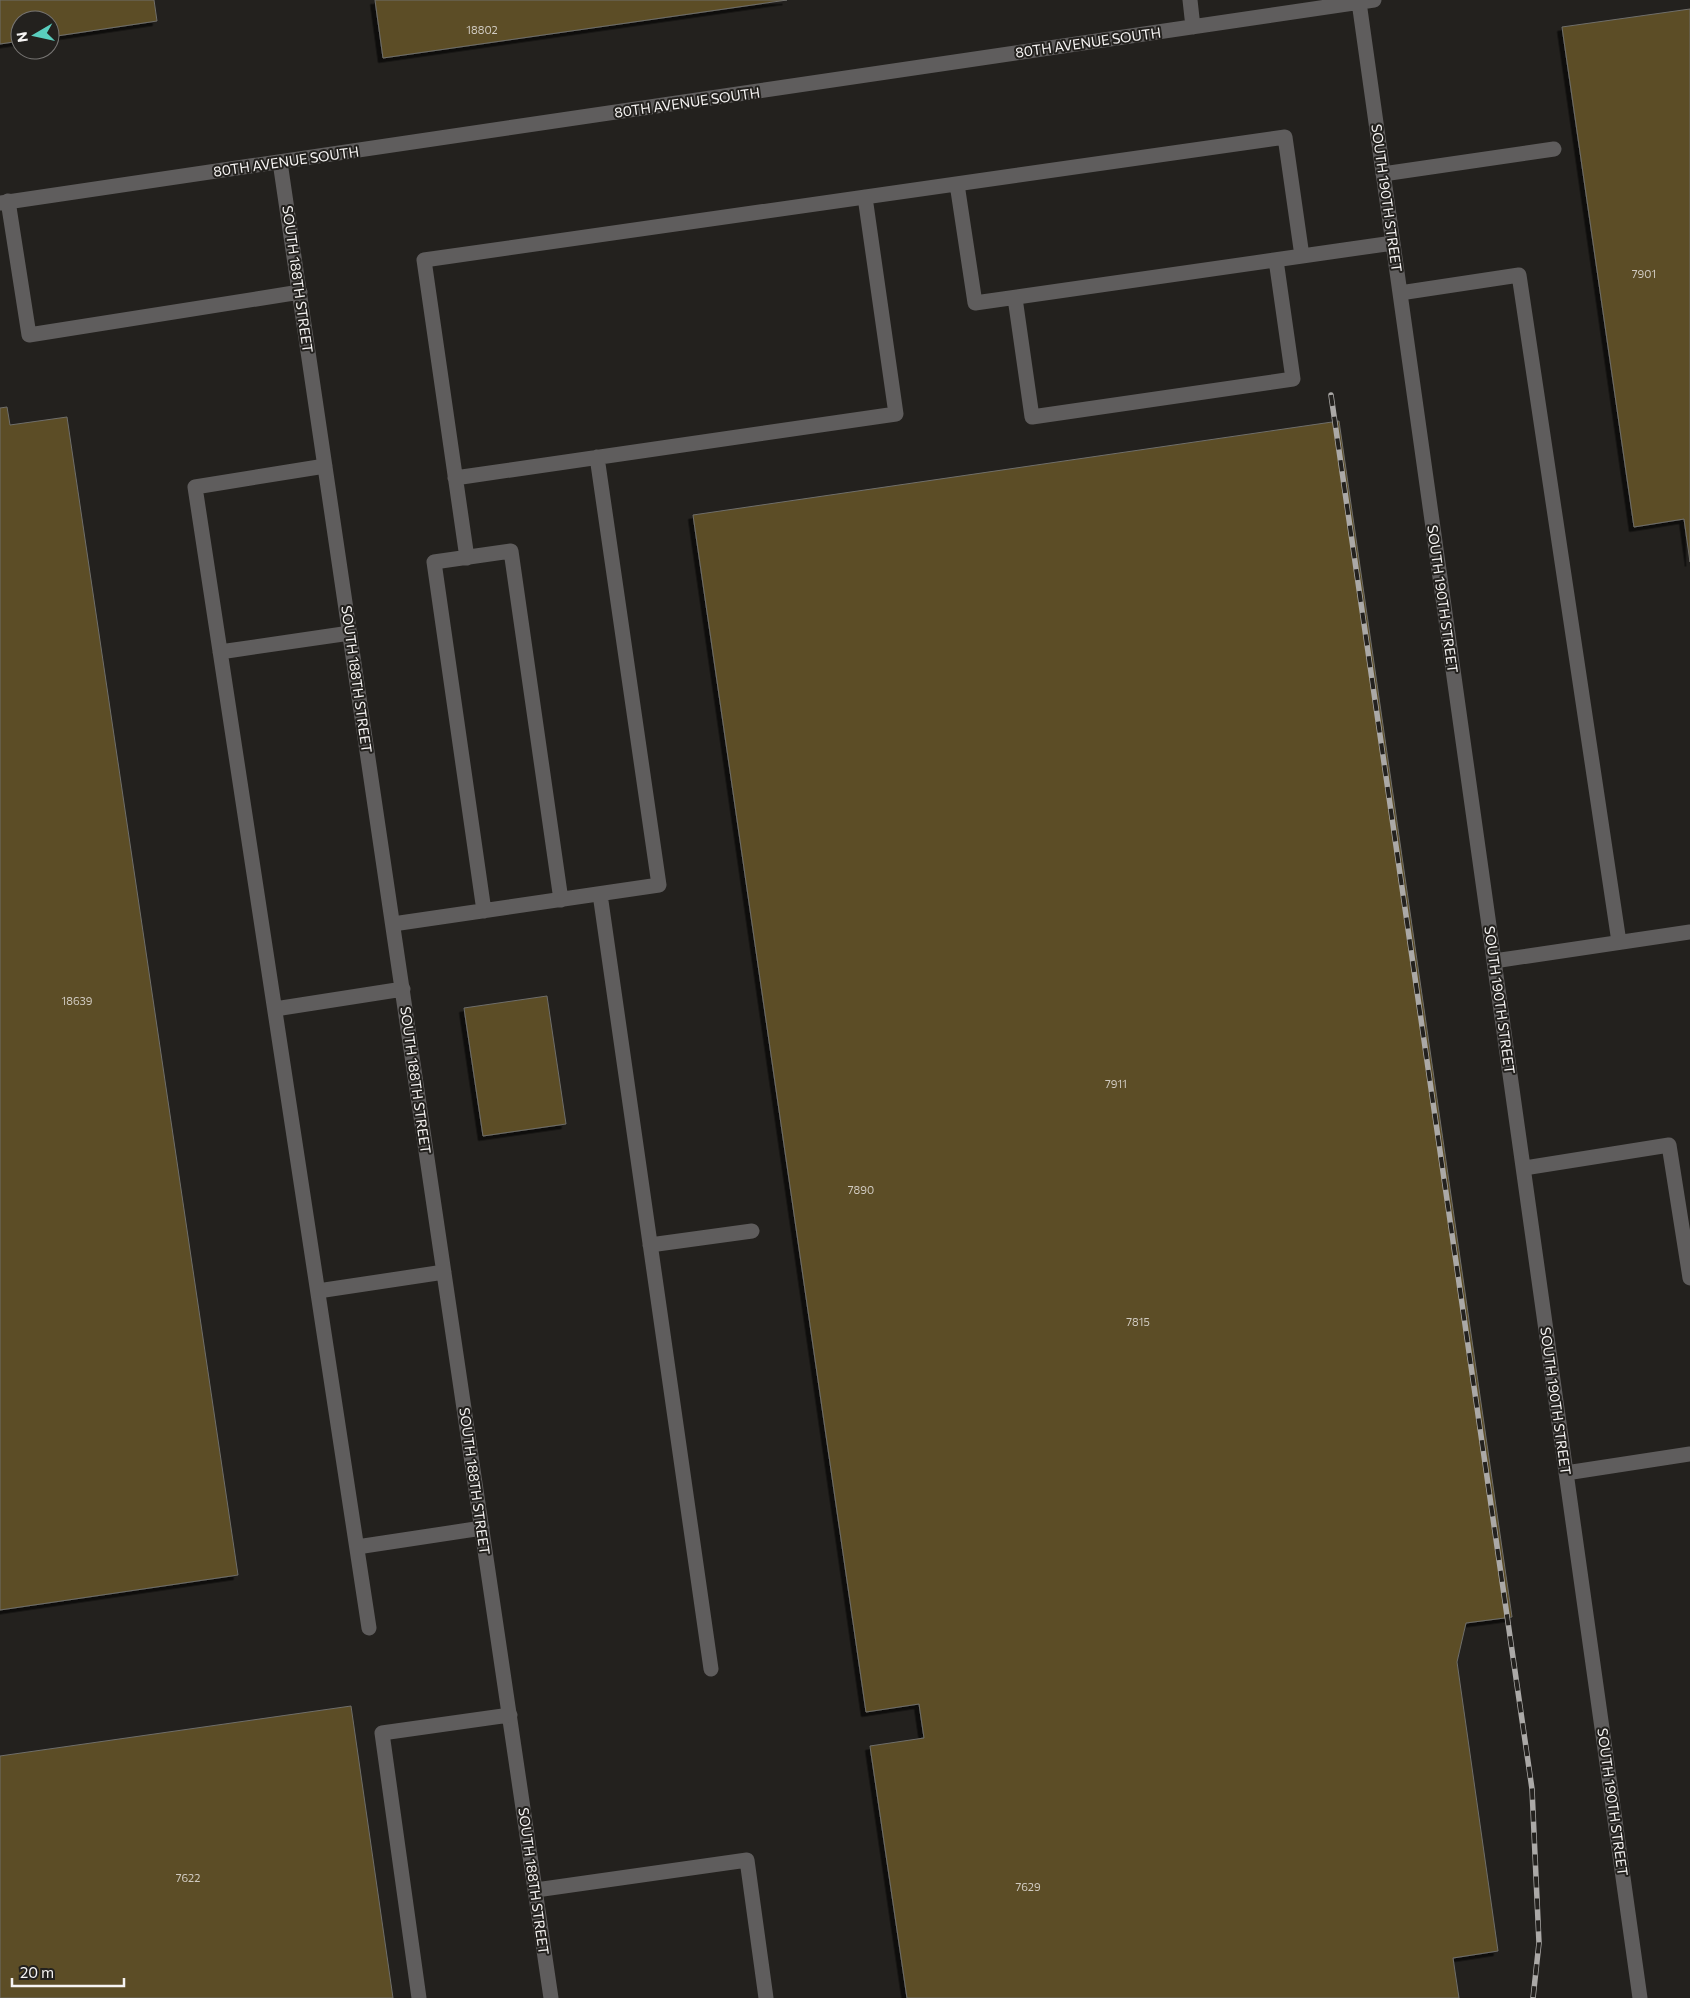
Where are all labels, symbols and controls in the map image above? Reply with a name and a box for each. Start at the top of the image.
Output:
north arrow [10,10,60,60]
house number: 18802 [466,23,498,36]
street label: 80TH AVENUE SOUTH [1014,23,1162,61]
text: N [12,31,31,44]
street label: 80TH AVENUE SOUTH [613,83,761,121]
street label: SOUTH 190TH STREET [1368,123,1406,273]
street label: 80TH AVENUE SOUTH [212,142,360,180]
street label: SOUTH 188TH STREET [279,204,317,354]
house number: 7901 [1632,267,1656,280]
street label: SOUTH 190TH STREET [1424,524,1462,674]
street label: SOUTH 188TH STREET [338,604,376,754]
street label: SOUTH 190TH STREET [1481,925,1519,1075]
house number: 18639 [62,994,93,1007]
street label: SOUTH 188TH STREET [397,1005,435,1155]
house number: 7911 [1105,1077,1127,1090]
house number: 7890 [848,1183,874,1196]
house number: 7815 [1126,1315,1150,1328]
street label: SOUTH 190TH STREET [1537,1326,1575,1476]
street label: SOUTH 188TH STREET [456,1406,494,1556]
street label: SOUTH 190TH STREET [1594,1727,1632,1877]
street label: SOUTH 188TH STREET [515,1806,553,1956]
house number: 7622 [176,1871,200,1884]
house number: 7629 [1015,1880,1041,1893]
scale bar [12,1956,125,1988]
text: 20 m [20,1963,54,1981]

